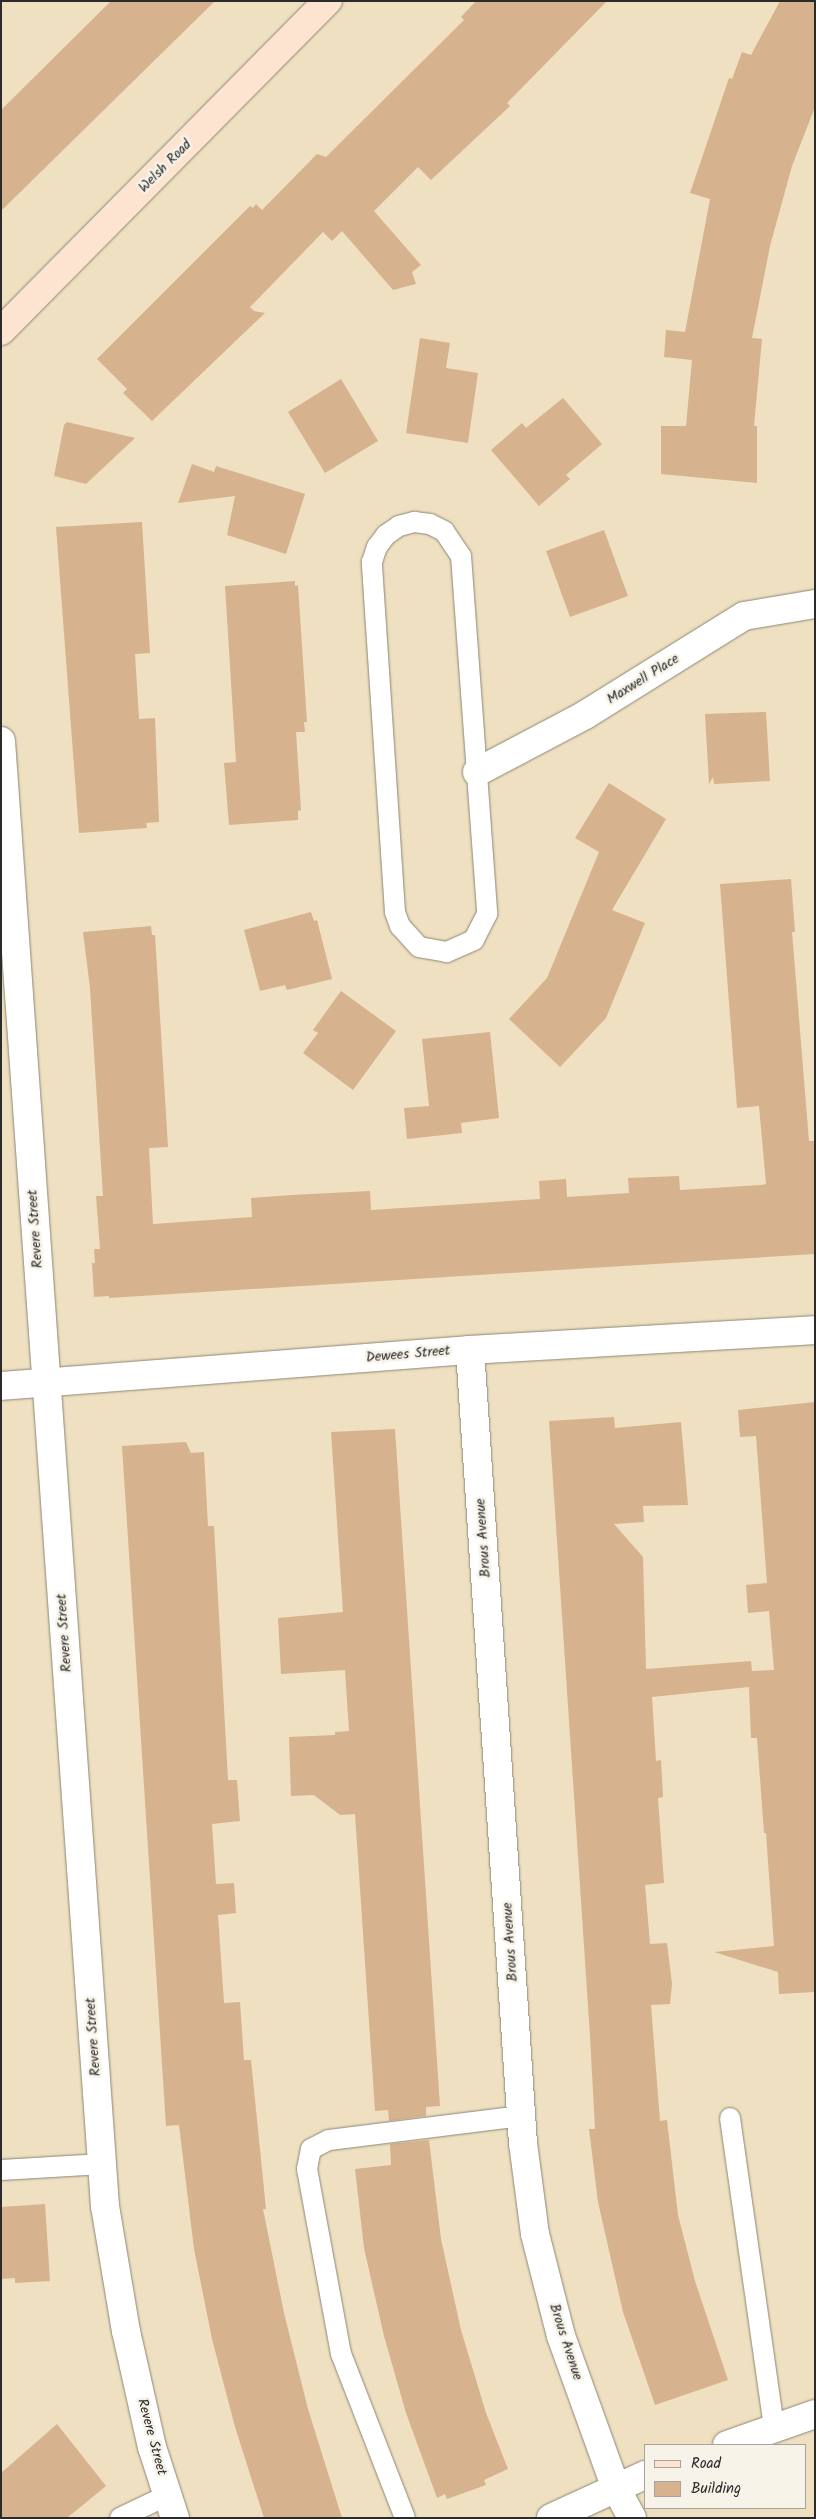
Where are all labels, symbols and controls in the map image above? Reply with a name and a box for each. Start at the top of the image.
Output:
street label: Welsh Road [135,136,195,196]
street label: Maxwell Place [604,650,682,708]
street label: Revere Street [24,1189,46,1269]
street label: Dewees Street [365,1342,451,1366]
street label: Brous Avenue [472,1498,494,1578]
street label: Revere Street [53,1593,75,1673]
street label: Brous Avenue [499,1902,521,1982]
street label: Revere Street [82,1997,104,2077]
street label: Brous Avenue [546,2302,586,2382]
street label: Revere Street [134,2397,170,2477]
legend [644,2444,806,2509]
text: Road [691,2452,721,2476]
text: Building [691,2477,741,2501]

